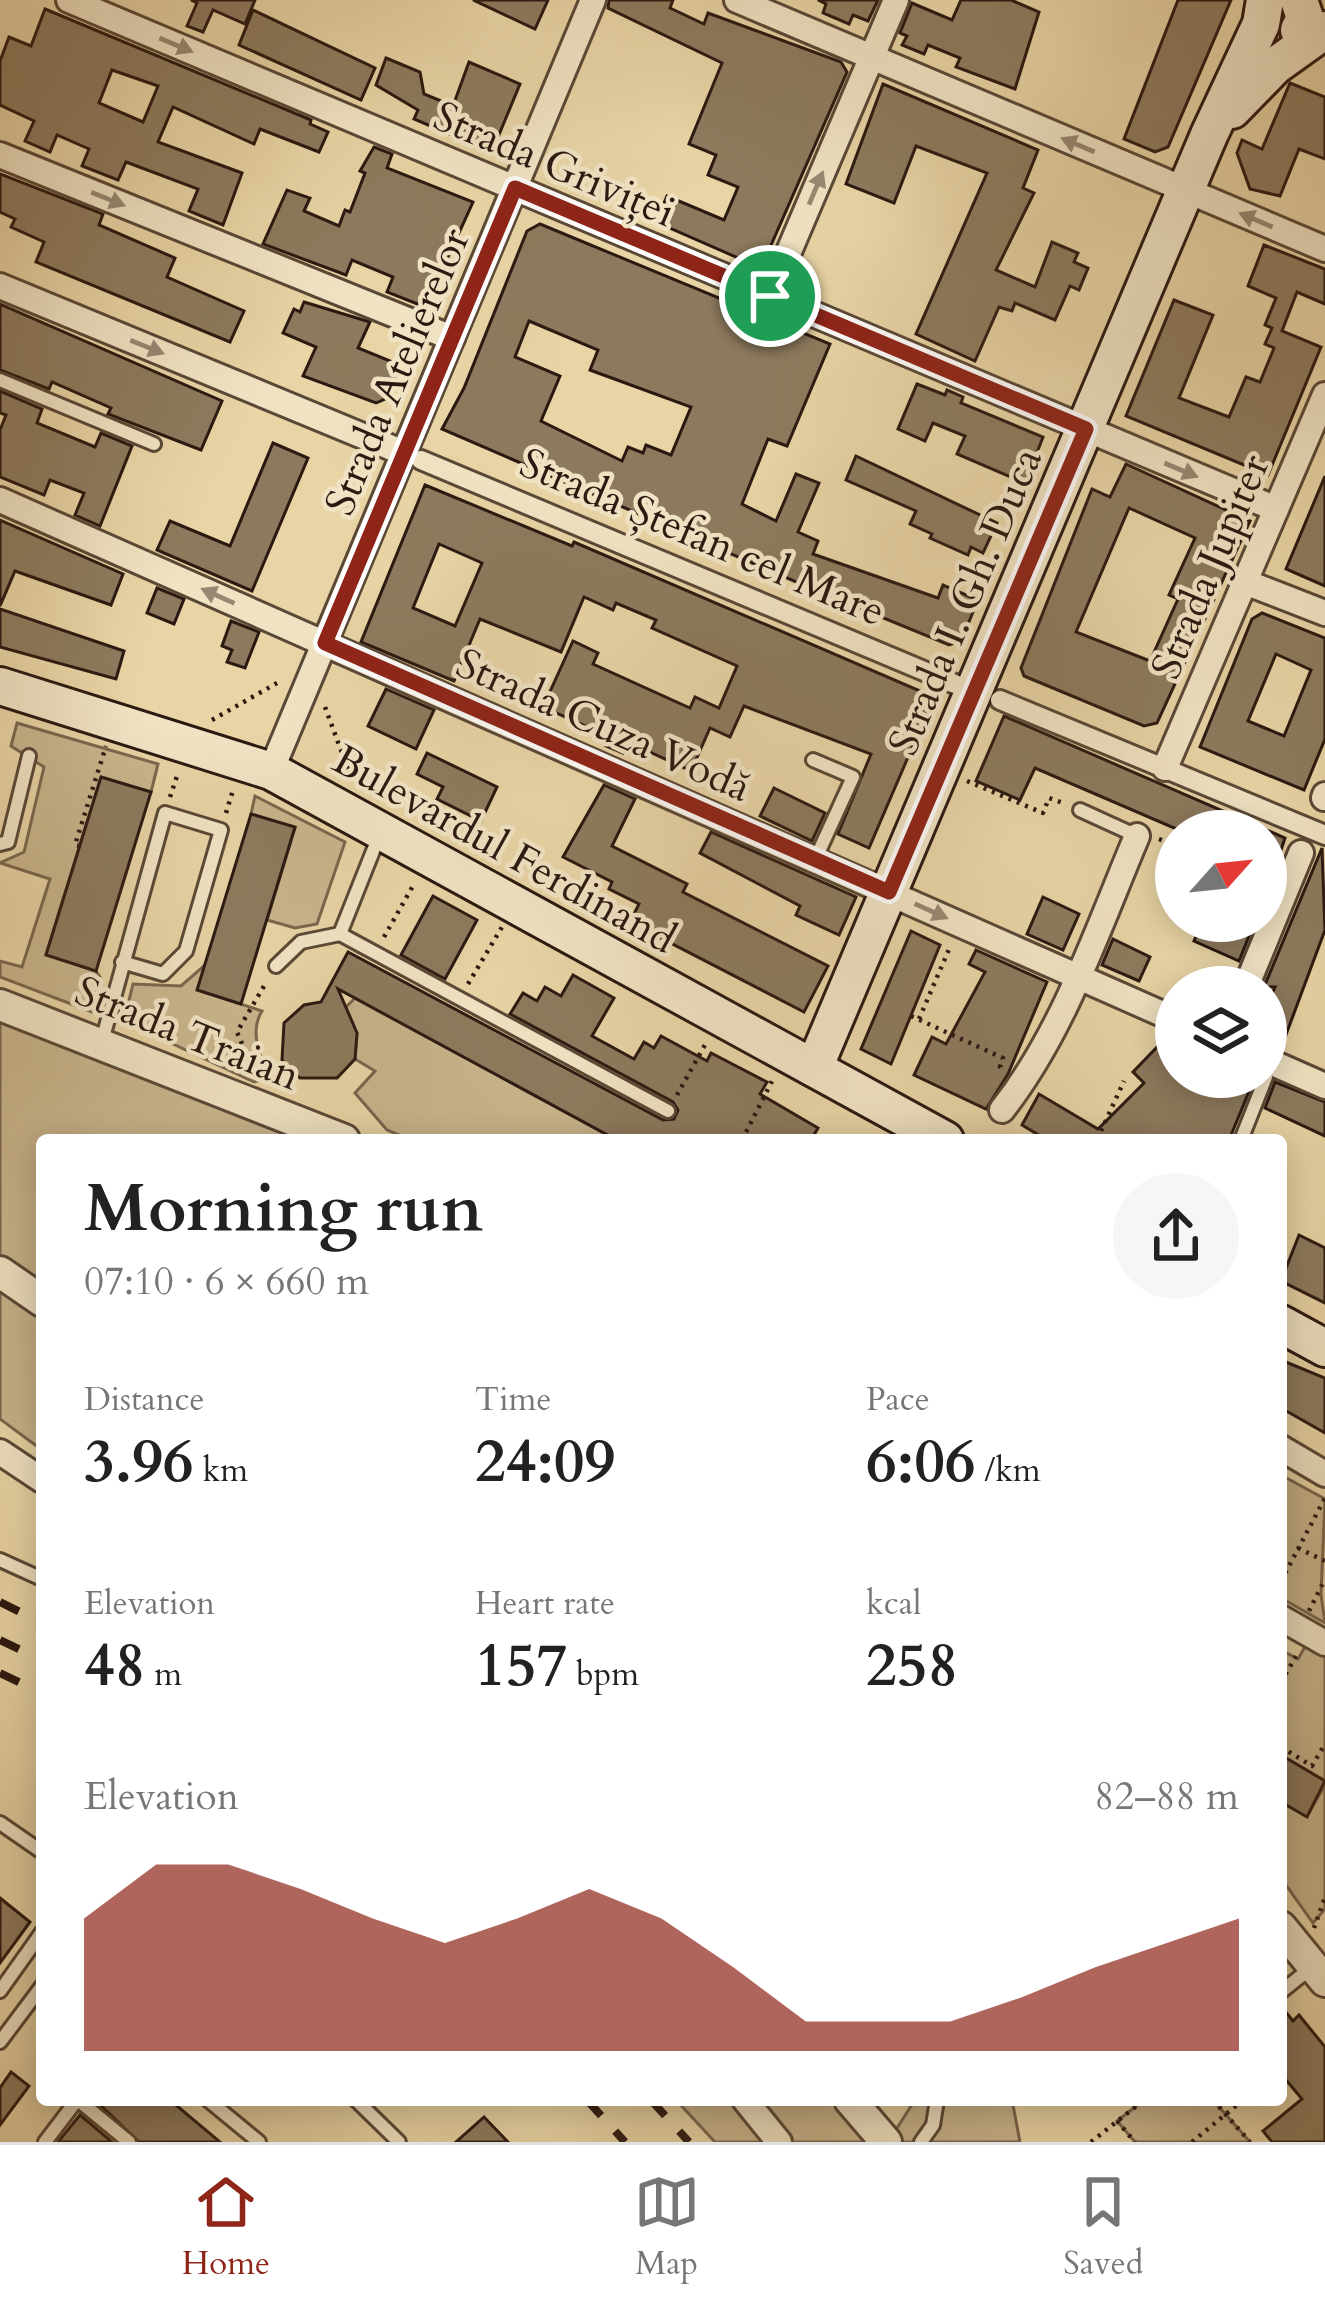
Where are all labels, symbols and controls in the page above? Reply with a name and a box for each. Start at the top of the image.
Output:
one-way arrow [159,36,194,56]
street label: Strada Griviței [425,88,684,241]
one-way arrow [1060,135,1096,154]
one-way arrow [807,170,826,206]
one-way arrow [91,190,127,209]
one-way arrow [1237,210,1273,229]
street label: Strada Atelierelor [311,219,484,524]
pin [719,245,821,347]
icon: arrive [737,263,803,329]
one-way arrow [129,338,165,357]
street label: Strada Ștefan cel Mare [511,435,894,640]
street label: Strada I. Gh. Duca [875,439,1056,764]
street label: Strada Jupiter [1138,445,1284,688]
one-way arrow [1164,460,1199,480]
one-way arrow [200,586,235,606]
street label: Strada Cuza Vodă [447,635,760,816]
street label: Bulevardul Ferdinand [322,731,686,967]
north arrow [1155,810,1287,942]
map controls [1155,810,1287,1098]
one-way arrow [914,902,949,922]
street label: Strada Traian [67,962,308,1104]
button: layers [1155,966,1287,1098]
text: Morning run [84,1165,483,1254]
button: share [1113,1173,1239,1299]
text: 07:10 · 6 × 660 m [84,1255,369,1308]
text: Distance [84,1377,205,1422]
text: Time [475,1377,551,1422]
text: Pace [866,1377,930,1422]
text: 3.96 [84,1422,194,1503]
text: 24:09 [475,1422,615,1503]
text: 6:06 [866,1422,976,1503]
text: km [194,1448,248,1493]
text: /km [976,1448,1041,1493]
text: Elevation [84,1581,215,1626]
text: Heart rate [475,1581,615,1626]
text: kcal [866,1581,921,1626]
text: 48 [84,1626,145,1707]
text: 157 [475,1626,567,1707]
text: 258 [866,1626,958,1707]
text: m [145,1652,182,1697]
text: bpm [567,1652,639,1697]
text: Elevation [84,1770,239,1823]
text: 82–88 m [1094,1770,1239,1823]
tab: Home [182,2169,270,2286]
tab: Map [634,2169,700,2286]
tab: Saved [1063,2169,1143,2286]

